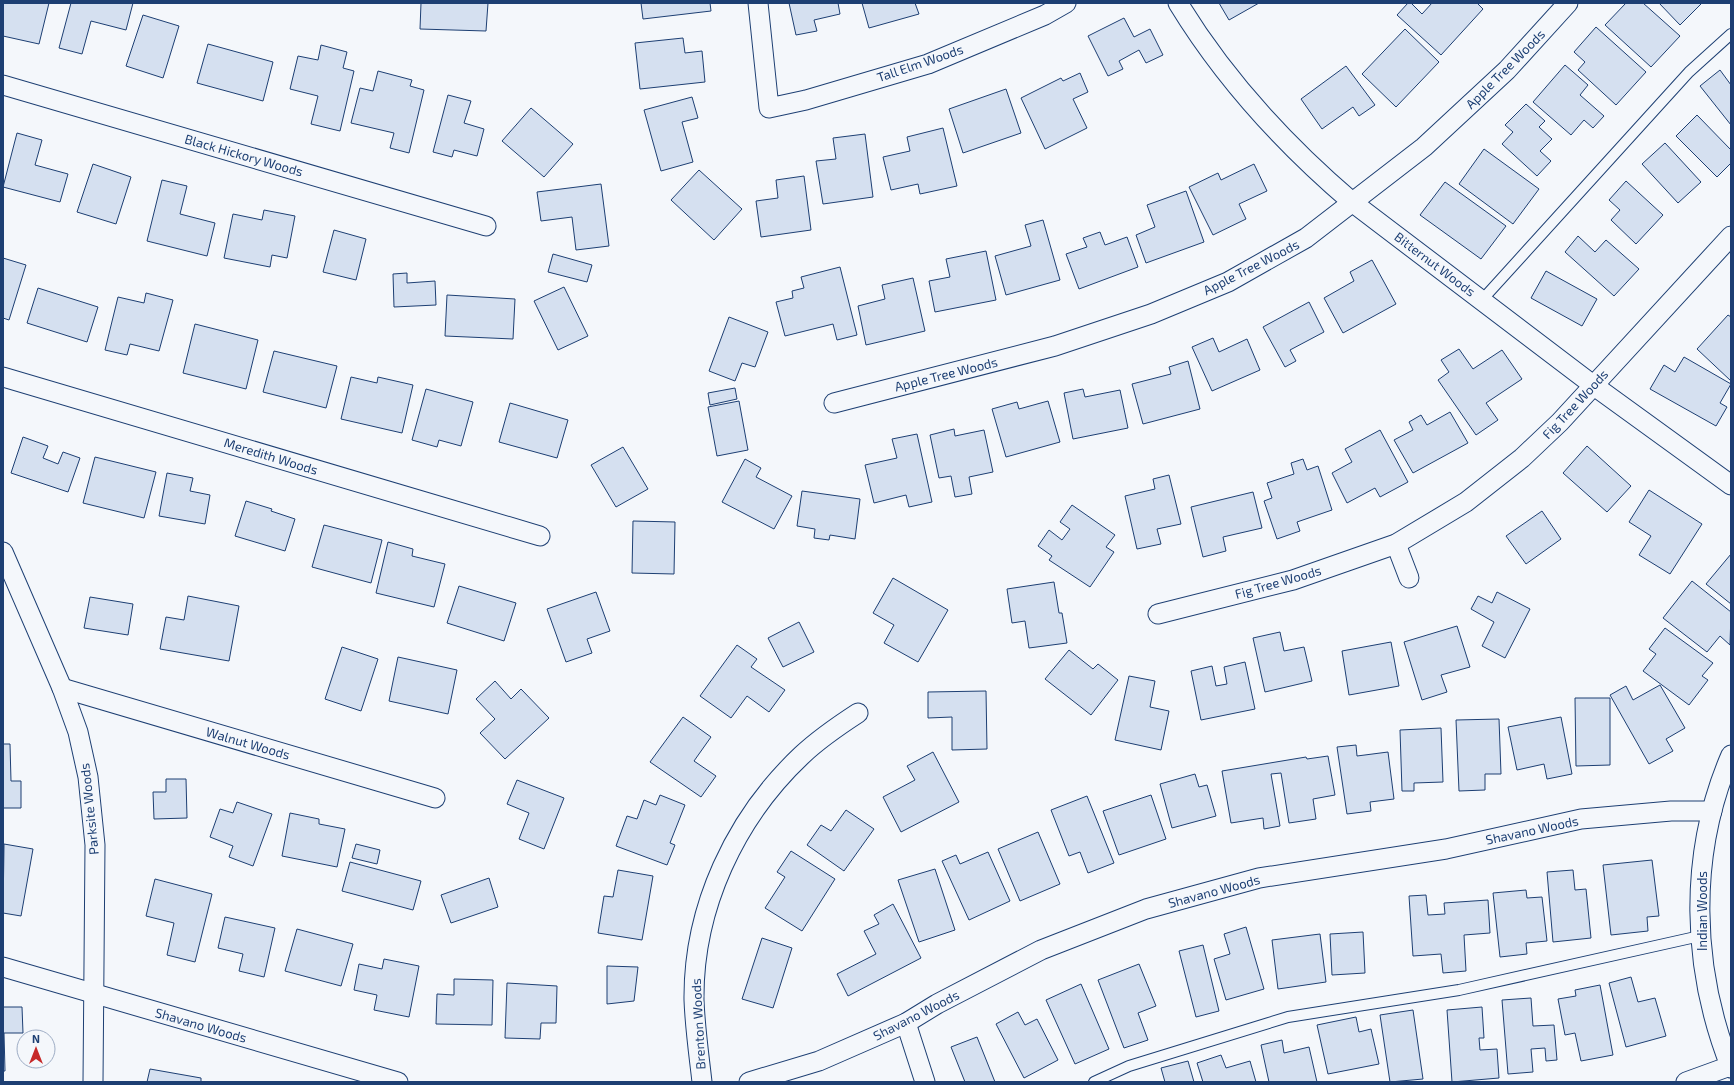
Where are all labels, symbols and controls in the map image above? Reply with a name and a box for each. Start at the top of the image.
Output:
street label: Apple Tree Woods [1462,26,1548,112]
street label: Tall Elm Woods [875,41,965,85]
street label: Black Hickory Woods [183,130,305,180]
street label: Bitternut Woods [1391,228,1479,300]
street label: Apple Tree Woods [1200,236,1302,298]
street label: Apple Tree Woods [893,353,999,395]
street label: Fig Tree Woods [1539,366,1611,442]
street label: Meredith Woods [222,434,320,478]
street label: Fig Tree Woods [1233,562,1323,602]
street label: Walnut Woods [204,723,292,763]
street label: Parksite Woods [76,762,102,856]
street label: Shavano Woods [1484,812,1580,848]
street label: Shavano Woods [1166,871,1262,911]
street label: Indian Woods [1694,871,1710,951]
street label: Brenton Woods [688,978,708,1070]
street label: Shavano Woods [870,986,962,1044]
street label: Shavano Woods [153,1004,249,1046]
north arrow [16,1029,56,1069]
text: N [32,1032,40,1045]

